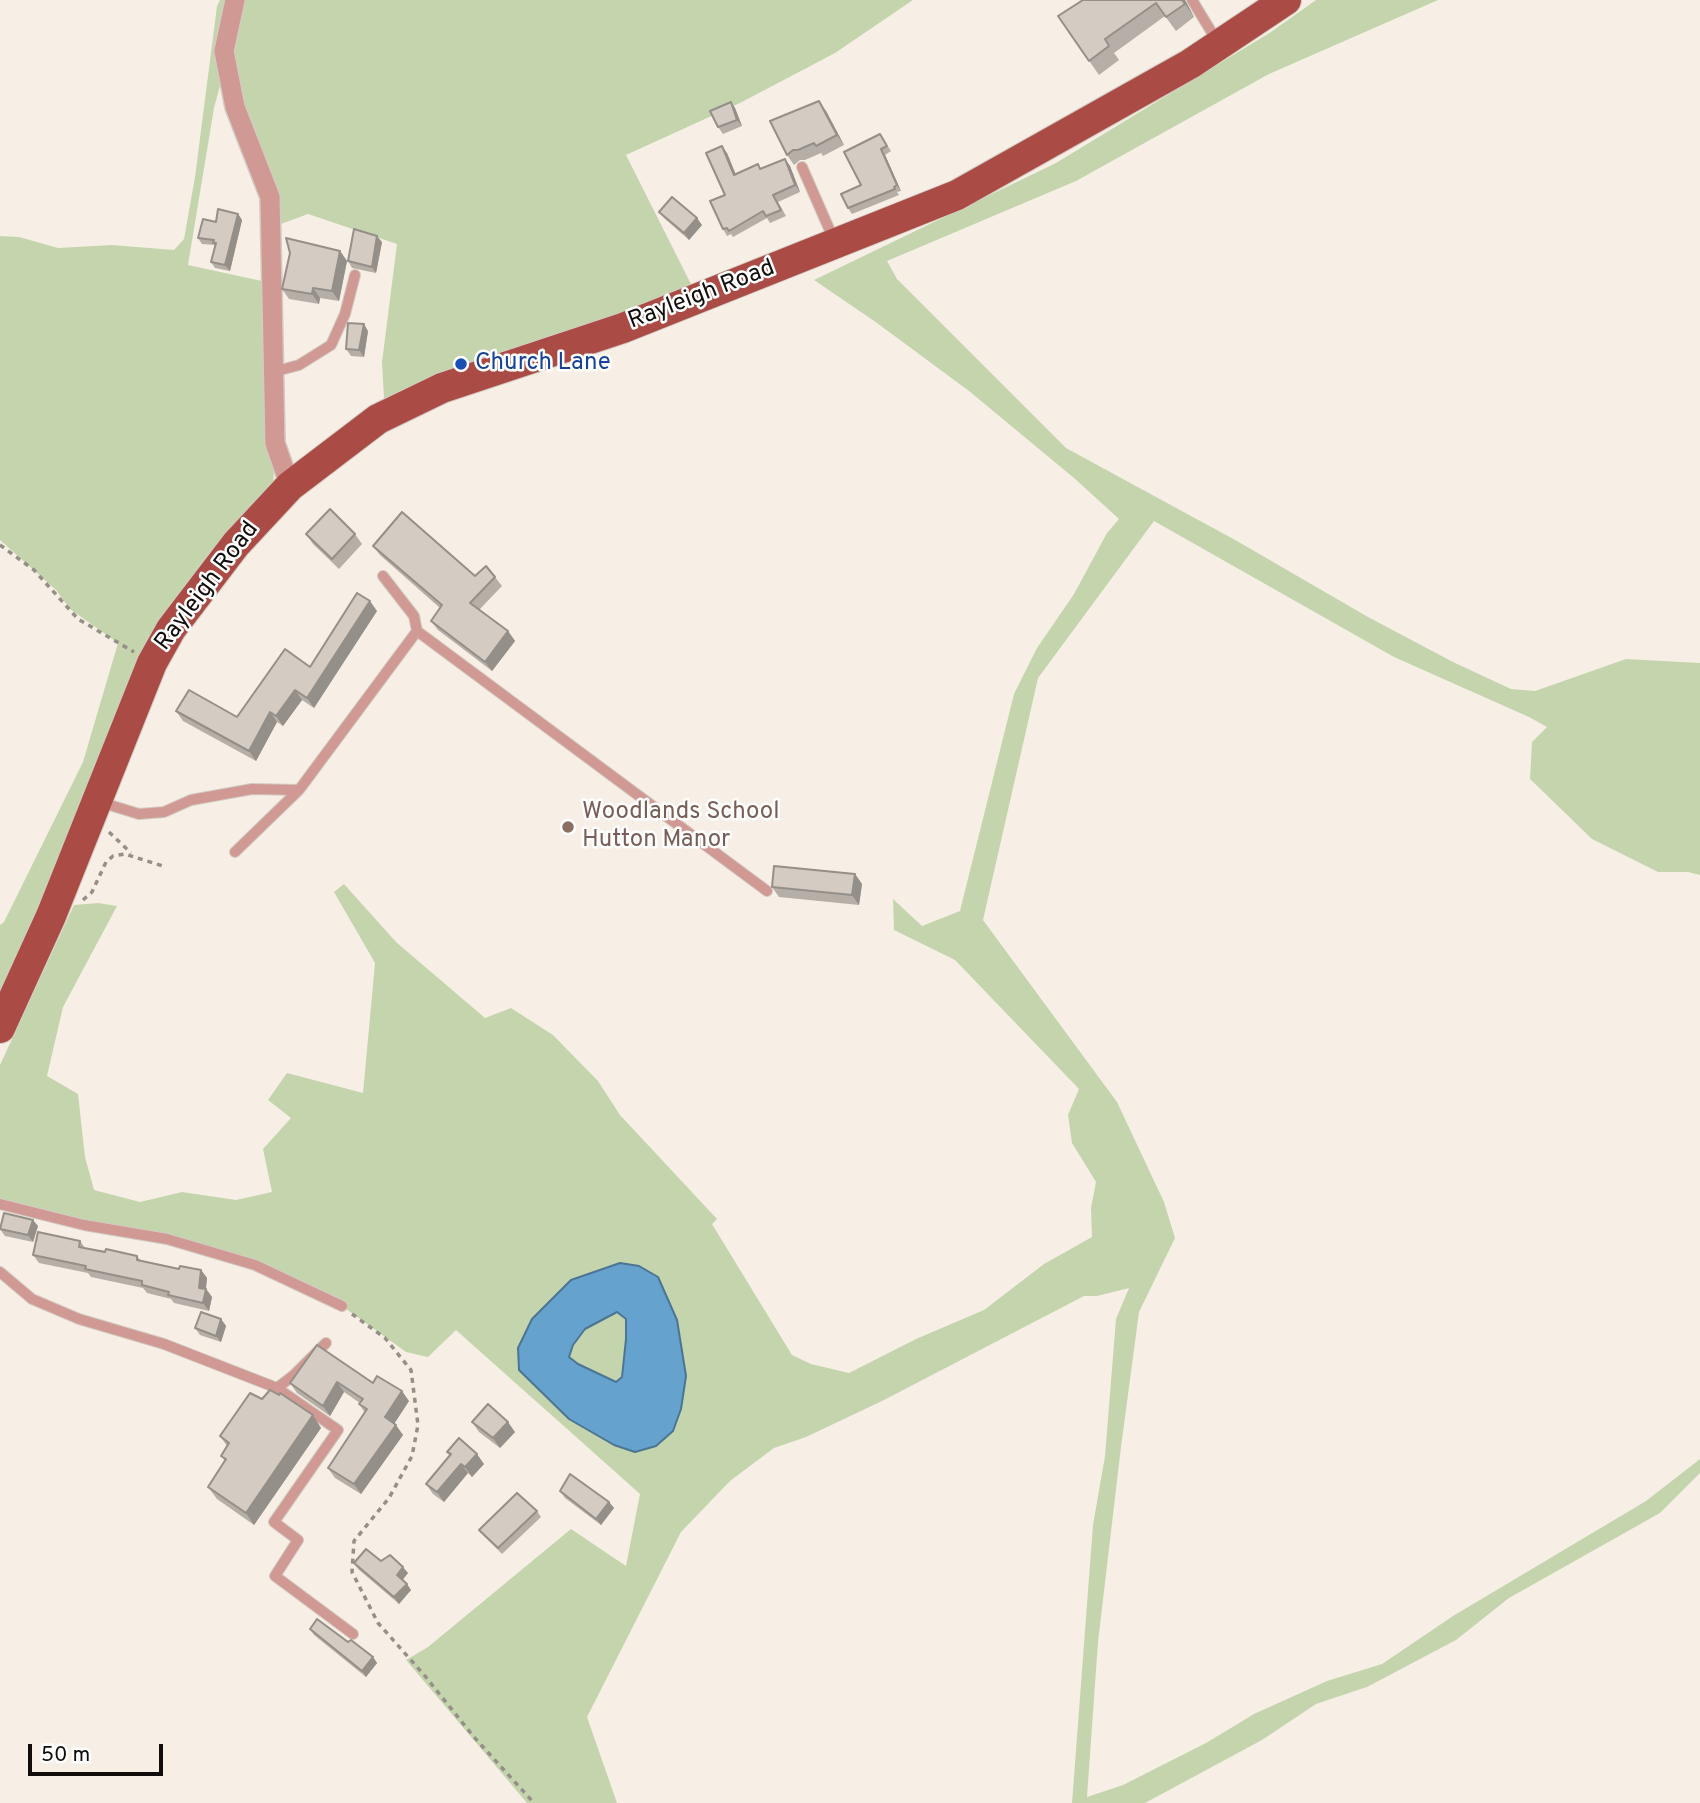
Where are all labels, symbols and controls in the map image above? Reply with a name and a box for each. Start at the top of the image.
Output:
street label: Rayleigh Road [625,255,779,337]
place label: Church Lane [475,350,611,378]
marker: Church Lane [453,356,469,372]
street label: Rayleigh Road [150,517,266,657]
place label: Woodlands School Hutton Manor [582,799,779,855]
marker: Woodlands School Hutton Manor [560,819,576,835]
scale bar [32,1730,166,1774]
text: 50 m [41,1742,90,1769]

